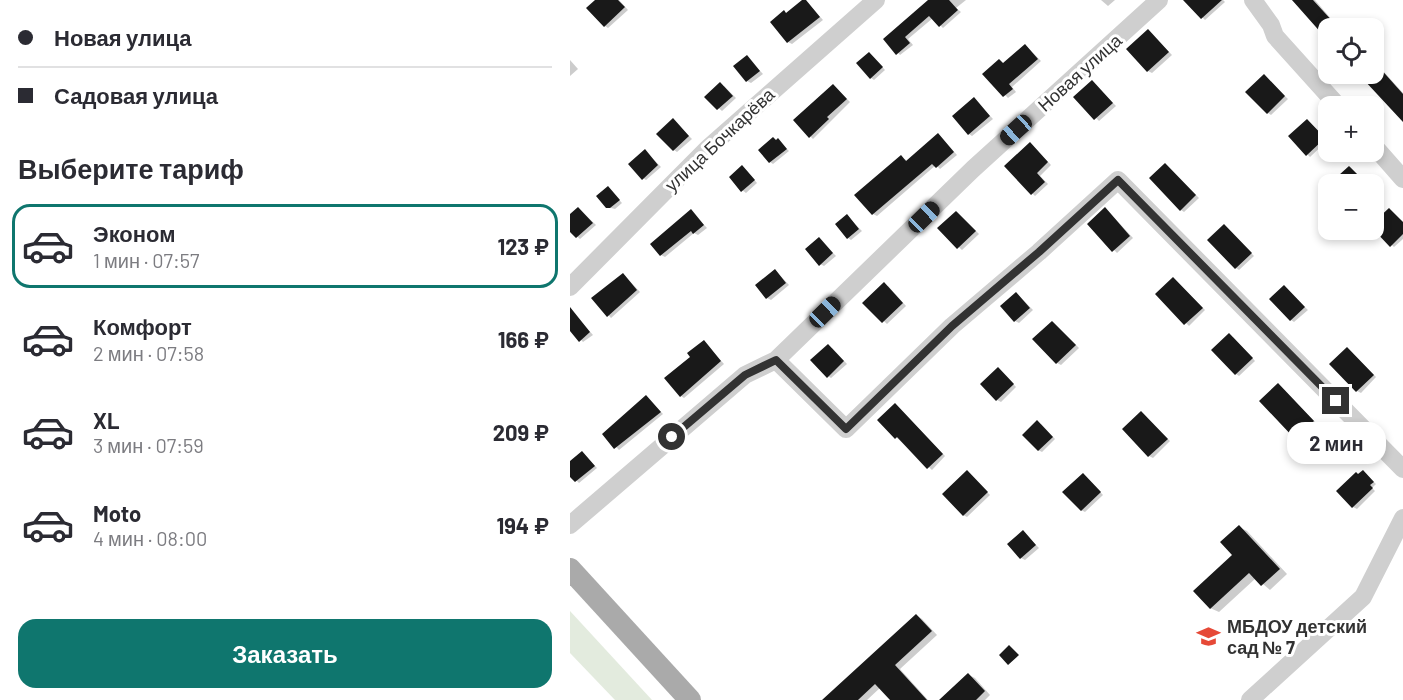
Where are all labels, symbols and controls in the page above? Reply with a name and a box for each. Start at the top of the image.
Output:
map controls [1318,18,1384,240]
button: locate [1318,18,1384,84]
text: Новая улица [54,24,192,50]
street label: Новая улица [1033,28,1127,116]
text: Садовая улица [54,82,218,108]
street label: улица Бочкарёва [660,82,779,196]
button: + [1318,96,1384,162]
car [997,111,1035,149]
text: Выберите тариф [18,152,244,184]
button: − [1318,174,1384,240]
car [905,198,943,236]
icon: car [21,219,75,273]
text: Эконом [93,220,176,246]
text: 123 ₽ [497,233,549,259]
text: 1 мин · 07:57 [93,248,199,272]
car [806,293,844,331]
icon: car [21,312,75,366]
text: Комфорт [93,313,192,339]
text: 166 ₽ [498,326,549,352]
text: 2 мин · 07:58 [93,341,204,365]
route end [1322,387,1349,414]
icon: car [21,405,75,459]
text: XL [93,407,119,433]
text: 209 ₽ [493,419,549,445]
callout: 2 мин [1286,422,1386,464]
route start [658,423,685,450]
text: 2 мин [1309,431,1364,455]
text: 3 мин · 07:59 [93,433,204,457]
icon: car [21,498,75,552]
text: Moto [93,500,141,526]
text: 194 ₽ [496,512,549,538]
text: 4 мин · 08:00 [93,526,207,550]
place label: МБДОУ детский сад № 7 [1227,615,1367,658]
button: Заказать [18,619,552,688]
school or university icon: МБДОУ детский сад № 7 [1196,624,1222,650]

